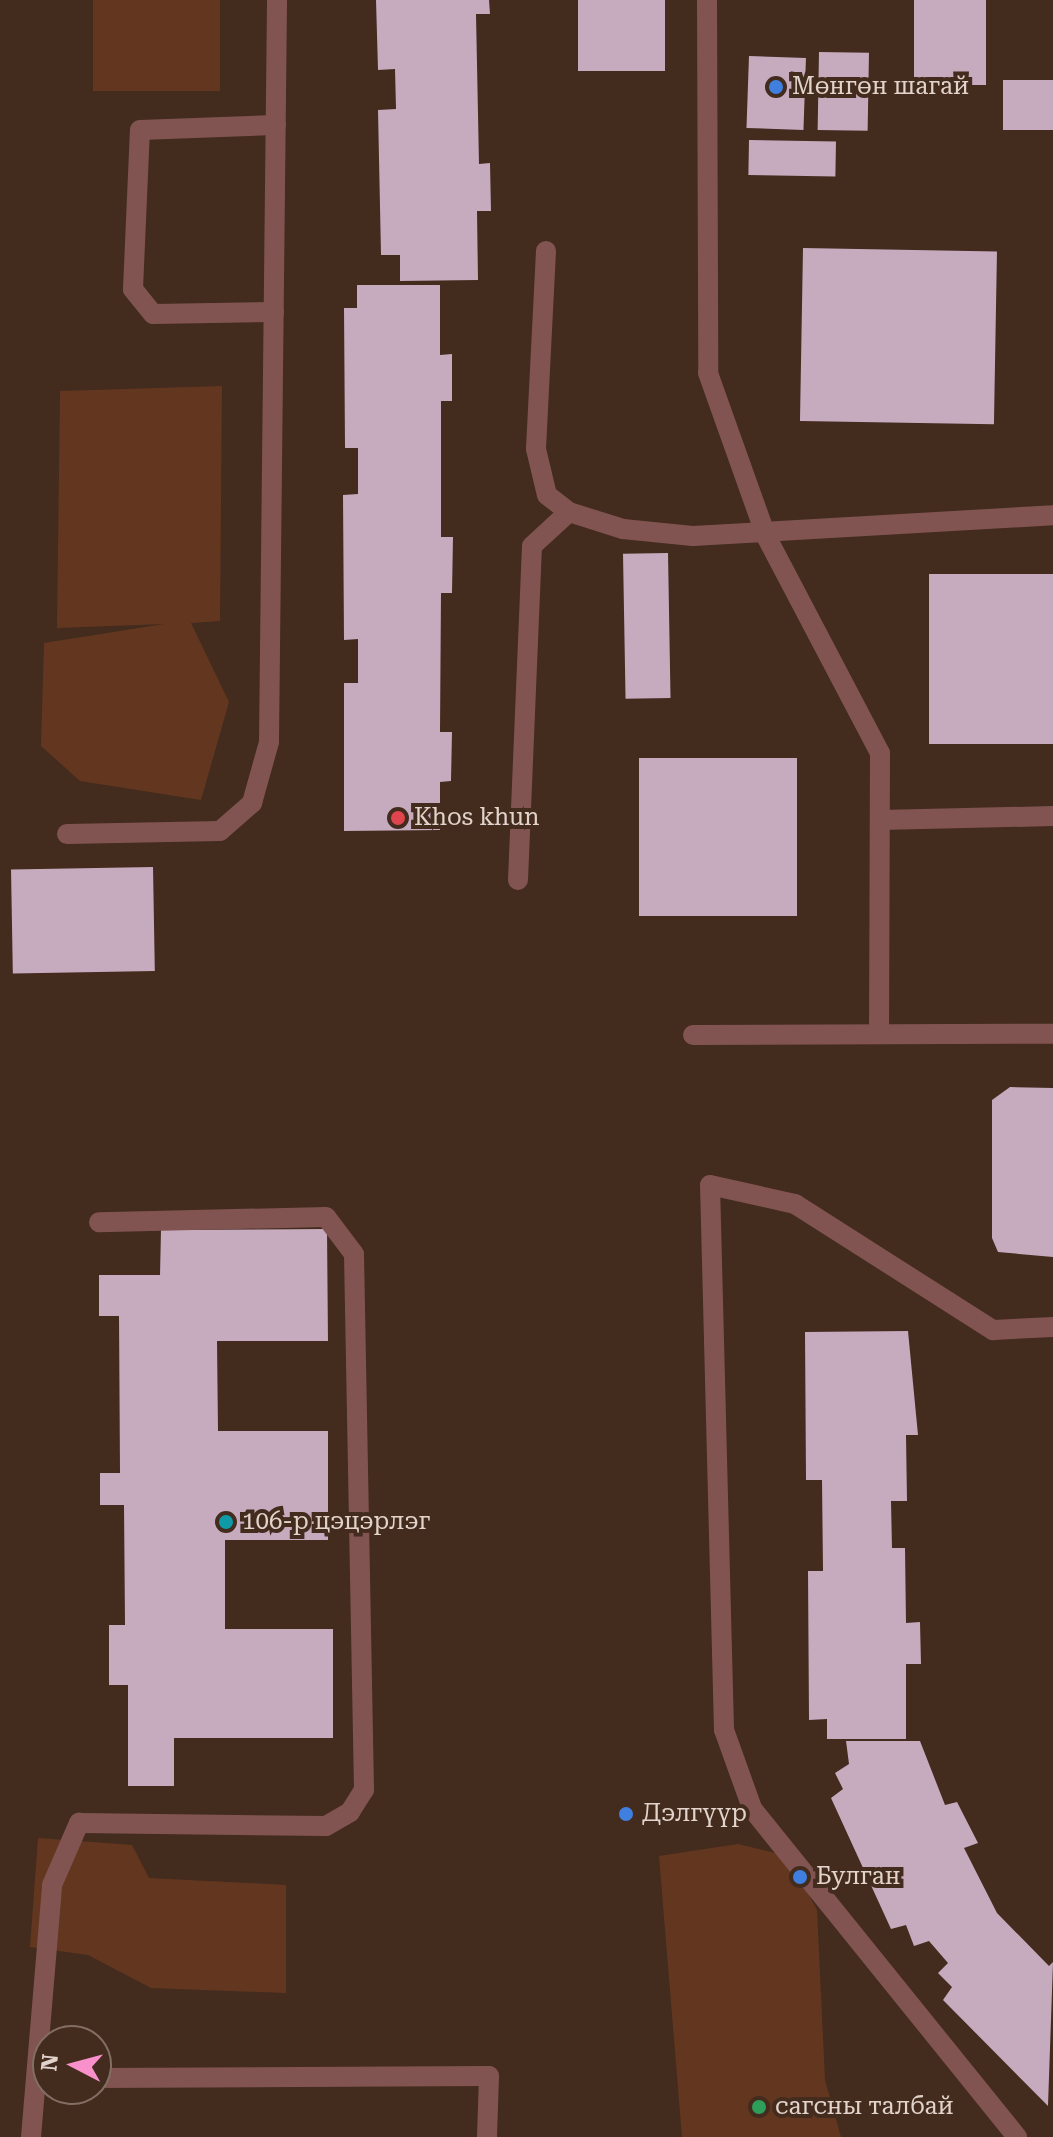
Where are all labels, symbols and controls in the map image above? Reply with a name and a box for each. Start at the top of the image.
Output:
place label: Мөнгөн шагай [792,73,969,101]
marker: Мөнгөн шагай [767,78,785,96]
place label: Khos khun [414,804,540,832]
marker: Khos khun [389,809,407,827]
place label: 106-р цэцэрлэг [242,1508,431,1536]
marker: 106-р цэцэрлэг [217,1513,235,1531]
place label: Дэлгүүр [642,1800,747,1828]
marker: Дэлгүүр [617,1805,635,1823]
place label: Булган [816,1863,900,1891]
marker: Булган [791,1868,809,1886]
north arrow [32,2025,112,2105]
text: N [36,2053,63,2072]
place label: сагсны талбай [775,2093,954,2121]
marker: сагсны талбай [750,2098,768,2116]

